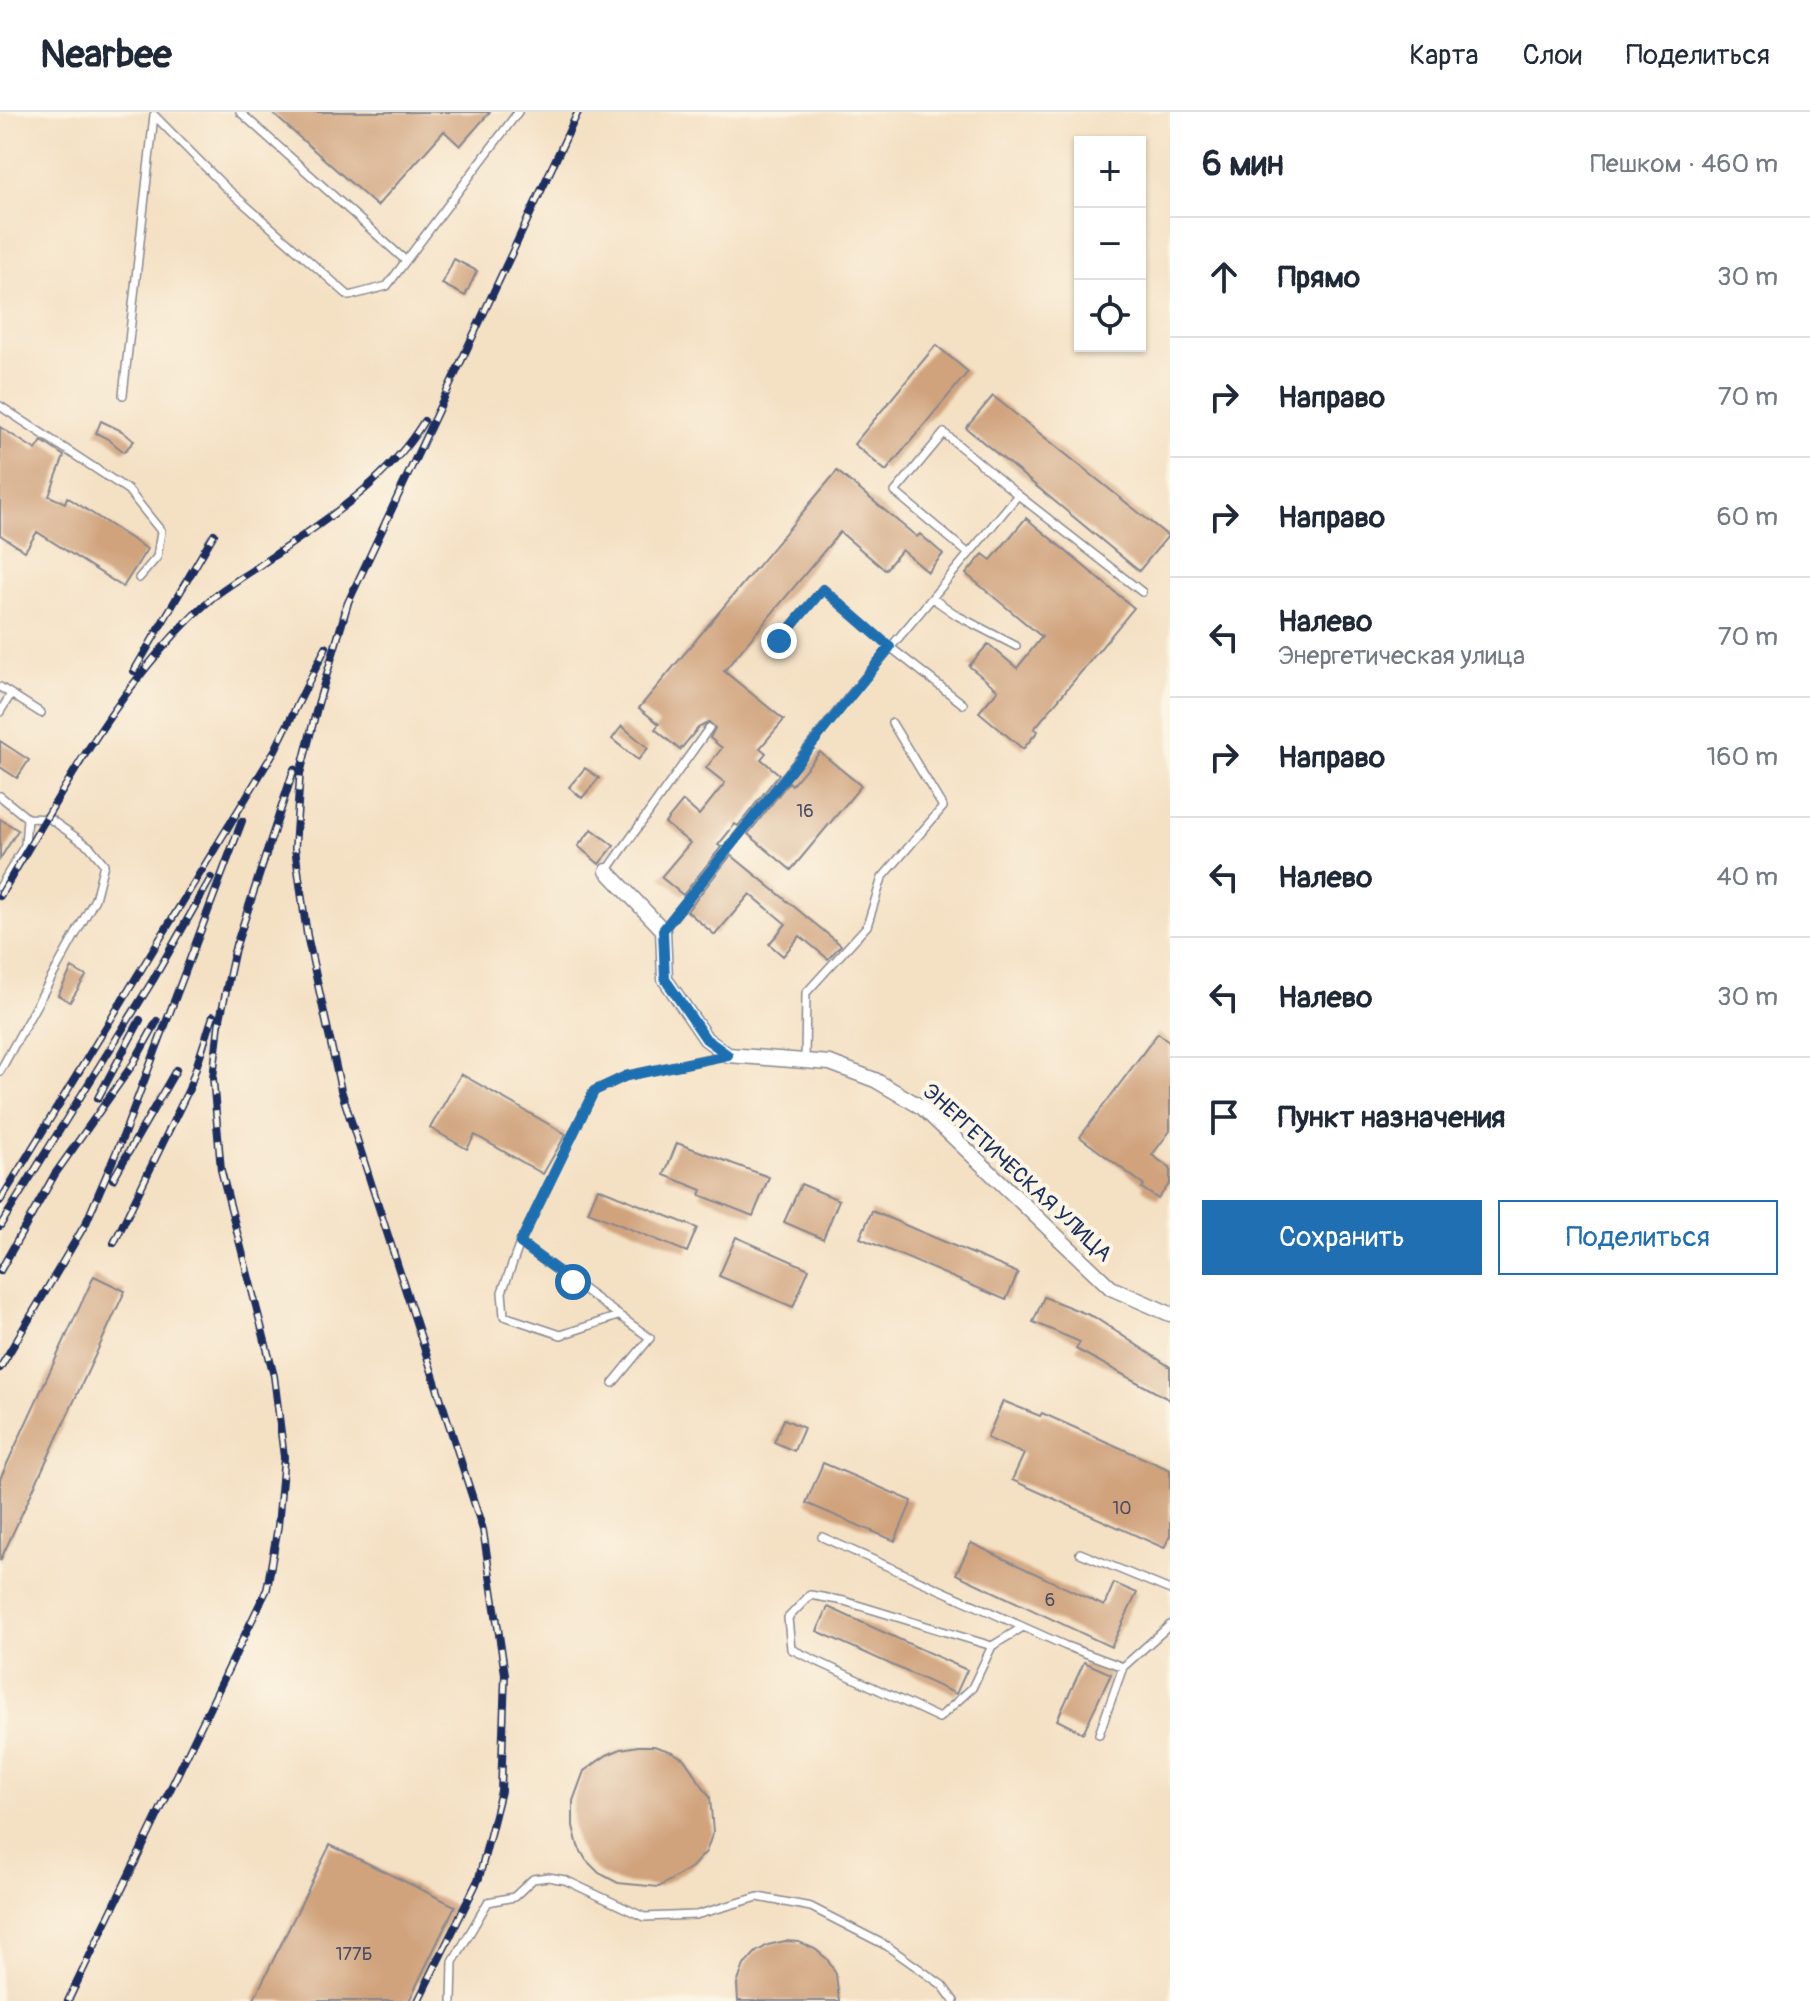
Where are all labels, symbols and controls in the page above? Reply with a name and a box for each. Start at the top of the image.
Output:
text: Nearbee [40,31,172,79]
text: Карта [1409,38,1479,73]
text: Слои [1523,38,1582,73]
text: Поделиться [1626,38,1770,73]
map controls [1074,136,1146,352]
button: + [1074,136,1146,208]
text: 6 мин [1202,143,1284,186]
text: Пешком · 460 m [1590,148,1778,180]
button: − [1074,208,1146,280]
icon: ahead [1202,255,1246,299]
text: Прямо [1278,259,1360,296]
text: 30 m [1717,261,1778,293]
button: locate [1074,280,1146,352]
icon: right [1202,375,1246,419]
text: Направо [1278,379,1385,416]
text: 70 m [1718,381,1778,413]
icon: right [1202,495,1246,539]
text: Направо [1278,499,1385,536]
text: 60 m [1716,501,1778,533]
text: Налево [1278,603,1372,640]
icon: left [1202,615,1246,659]
text: 70 m [1718,621,1778,653]
route end [761,623,797,659]
text: Энергетическая улица [1278,640,1525,672]
icon: right [1202,735,1246,779]
text: Направо [1278,739,1385,776]
text: 160 m [1706,741,1778,773]
house number: 16 [796,800,814,823]
icon: left [1202,855,1246,899]
text: Налево [1278,859,1372,896]
text: 40 m [1716,861,1778,893]
icon: left [1202,975,1246,1019]
text: Налево [1278,979,1372,1016]
text: 30 m [1717,981,1778,1013]
street label: ЭНЕРГЕТИЧЕСКАЯ УЛИЦА [917,1078,1118,1268]
icon: arrive [1202,1095,1246,1139]
text: Пункт назначения [1278,1099,1505,1136]
button: Сохранить [1202,1200,1482,1275]
button: Поделиться [1498,1200,1778,1275]
route start [555,1264,591,1300]
house number: 10 [1112,1497,1132,1520]
house number: 6 [1045,1589,1055,1612]
house number: 177Б [336,1943,372,1966]

